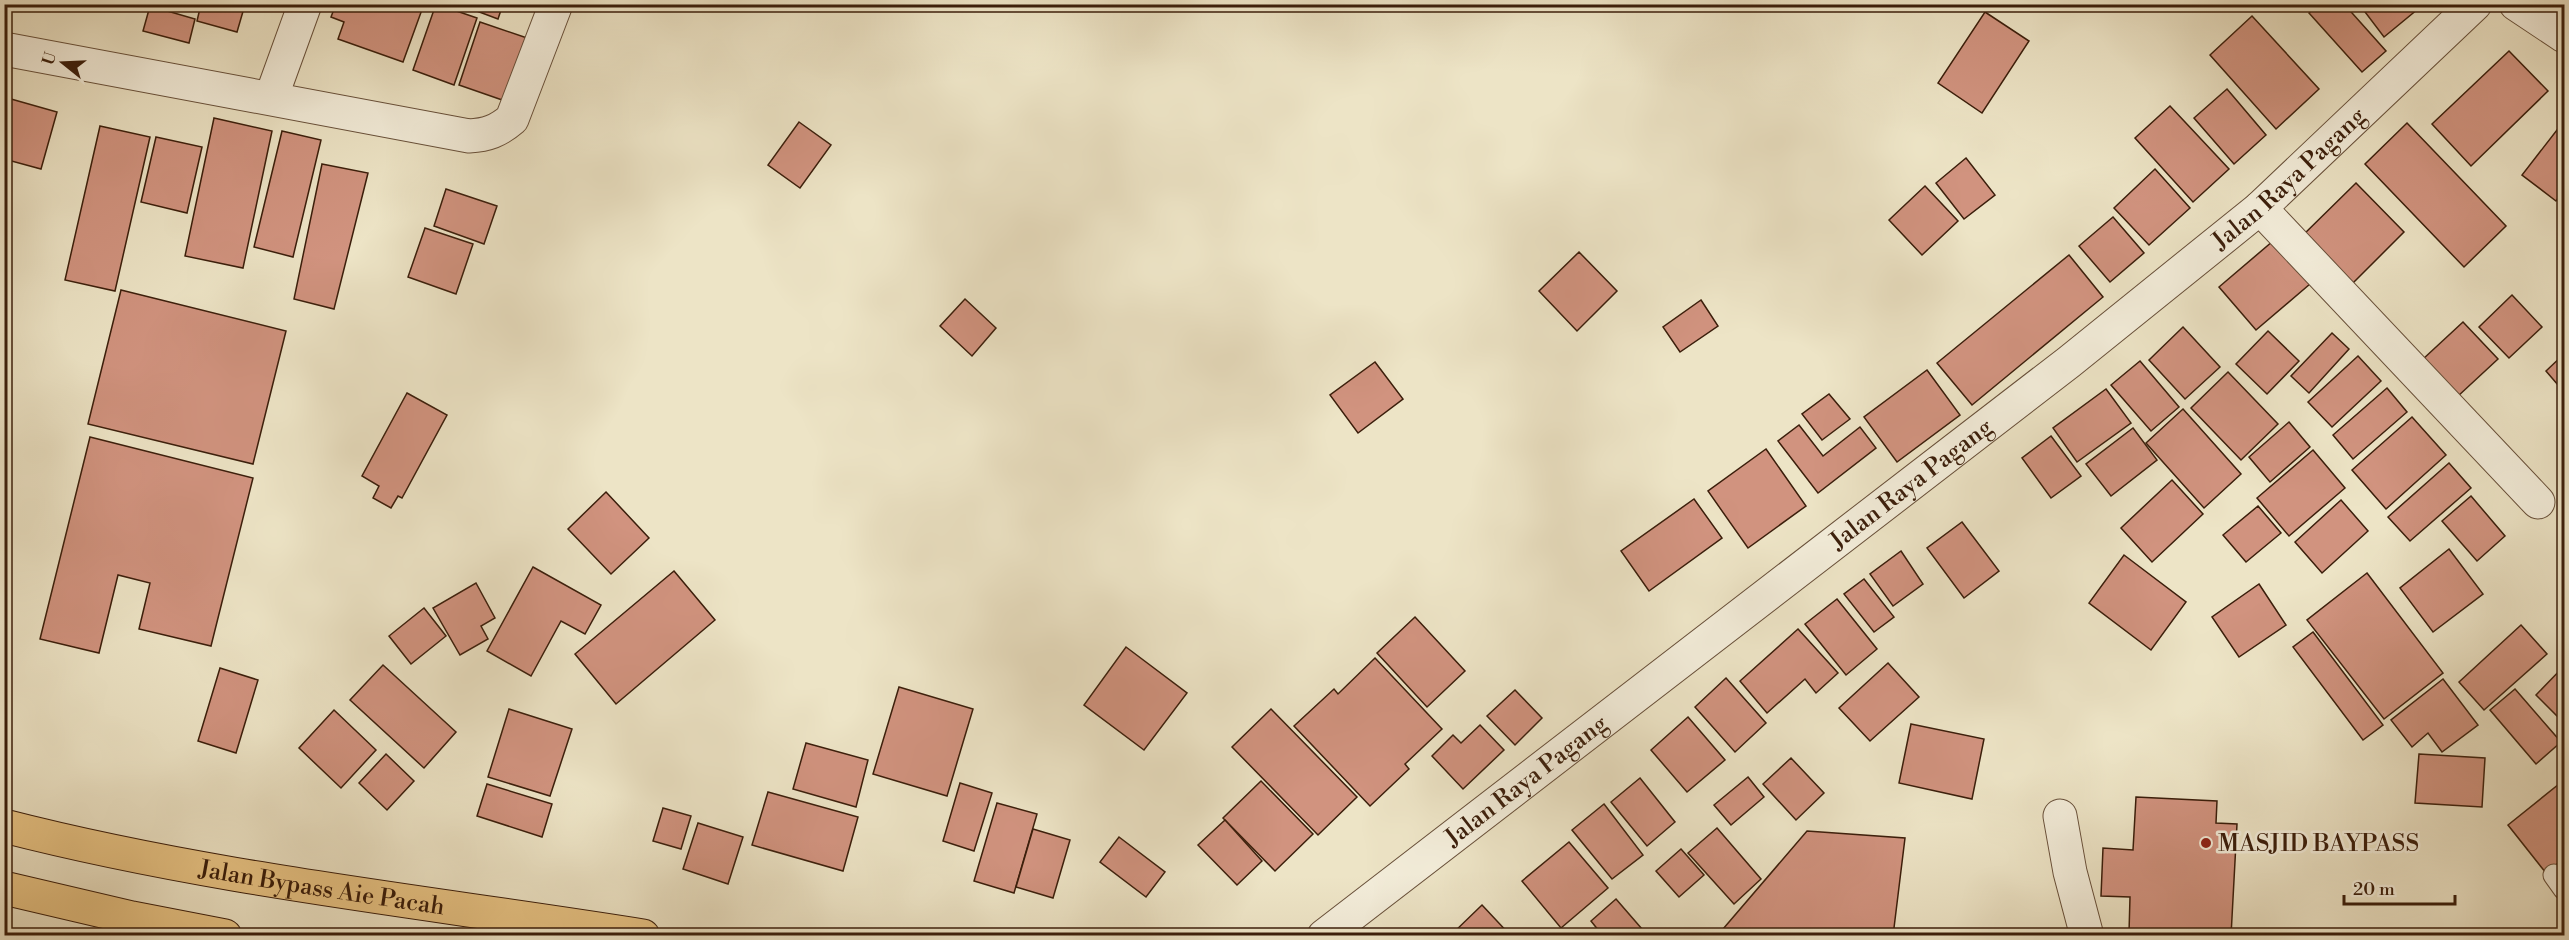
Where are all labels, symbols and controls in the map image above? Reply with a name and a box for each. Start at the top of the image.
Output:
north arrow [33,33,93,93]
text: U [38,49,61,68]
street label: Jalan Raya Pagang [2206,101,2373,257]
street label: Jalan Raya Pagang [1823,412,1999,557]
street label: Jalan Raya Pagang [1438,709,1614,854]
place label: MASJID BAYPASS [2218,829,2419,859]
marker: MASJID BAYPASS [2199,836,2213,850]
street label: Jalan Bypass Aie Pacah [196,854,447,922]
scale bar [2344,868,2455,906]
text: 20 m [2353,878,2395,901]

